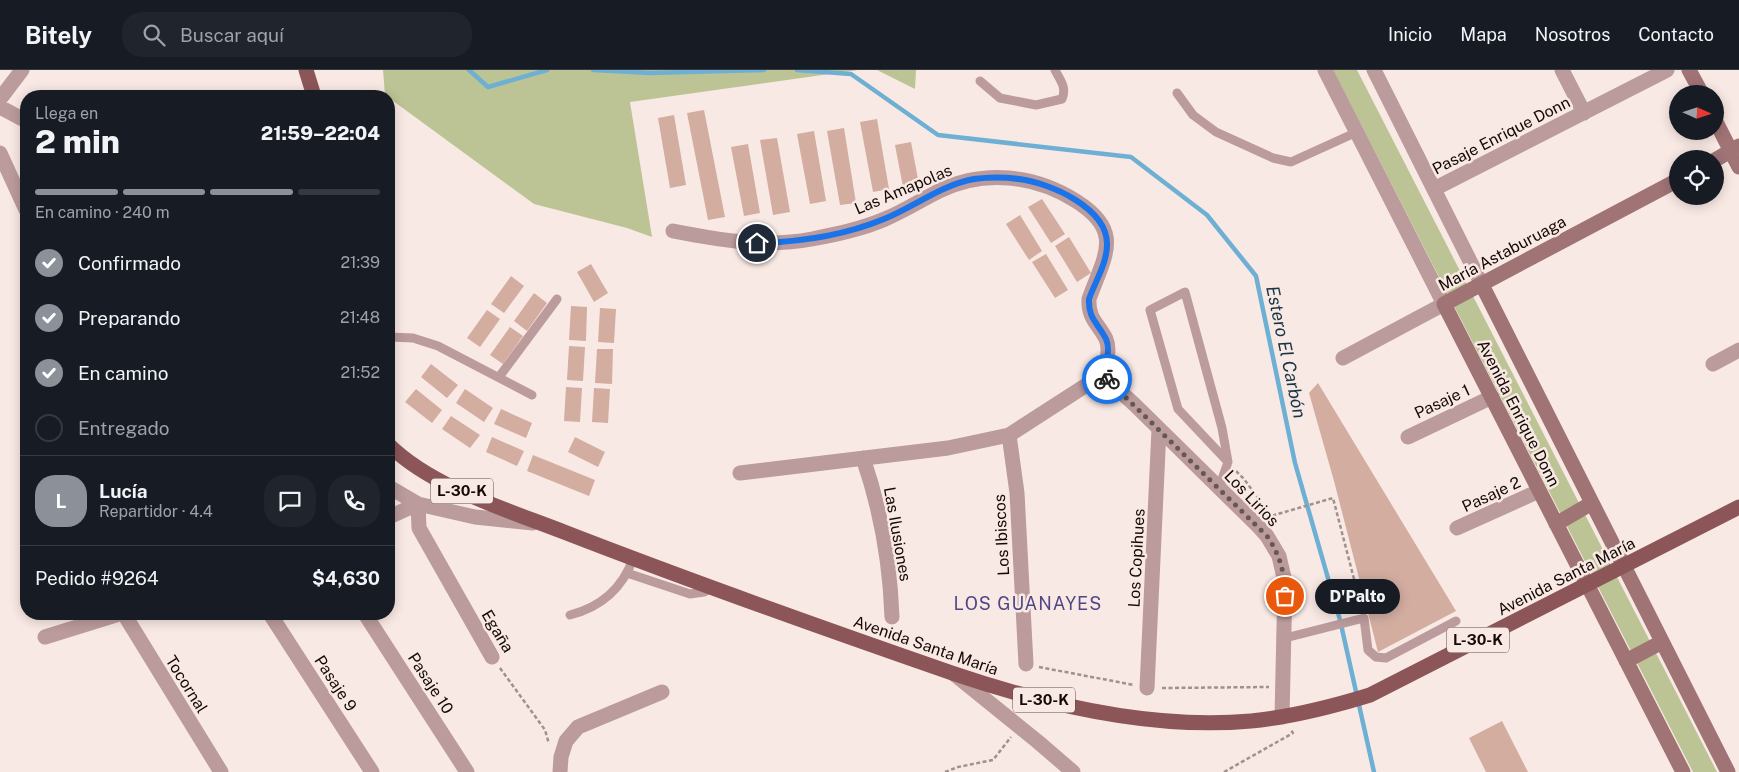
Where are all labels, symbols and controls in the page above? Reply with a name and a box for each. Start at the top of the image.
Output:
search box [122,12,472,57]
text: Bitely [25,21,92,49]
icon: search [140,21,168,49]
text: Buscar aquí [180,24,284,46]
text: Inicio [1388,24,1432,45]
text: Mapa [1460,24,1507,45]
text: Nosotros [1535,24,1610,45]
text: Contacto [1638,24,1714,45]
north arrow [1669,85,1724,140]
map controls [1669,85,1724,205]
street label: Pasaje Enrique Donn [1429,92,1573,178]
text: Llega en [35,104,98,123]
text: 21:59–22:04 [261,122,380,144]
text: 2 min [35,123,120,160]
button: locate [1669,150,1724,205]
street label: Las Amapolas [852,160,955,219]
text: En camino · 240 m [35,203,170,222]
street label: María Astaburuaga [1435,212,1569,295]
pin [736,222,778,264]
icon: home [743,229,771,257]
icon: check [35,249,63,277]
text: Confirmado [78,252,181,274]
text: 21:39 [340,253,380,272]
water label: Estero El Carbón [1262,284,1311,420]
icon: check [35,304,63,332]
text: Preparando [78,307,180,329]
text: 21:48 [340,308,380,327]
street label: Avenida Enrique Donn [1473,337,1564,490]
courier [1082,354,1132,404]
icon: check [35,359,63,387]
text: En camino [78,362,169,384]
text: 21:52 [341,363,380,382]
icon: bike [1093,365,1121,393]
street label: Pasaje 1 [1411,380,1473,423]
text: Entregado [78,417,170,439]
street label: Los Lirios [1220,466,1283,530]
street label: Pasaje 2 [1459,473,1523,516]
button: chat [264,475,316,527]
button: phone [328,475,380,527]
road number: L-30-K [431,478,493,504]
text: Lucía [99,480,148,502]
street label: Las Ilusiones [880,485,915,583]
text: L [56,490,66,512]
street label: Los Ibiscos [990,494,1013,576]
text: Repartidor · 4.4 [99,502,213,521]
street label: Los Copihues [1124,508,1149,608]
street label: Avenida Santa María [1494,533,1638,619]
text: Pedido #9264 [35,567,159,589]
text: $4,630 [312,567,380,589]
pin [1264,575,1306,617]
callout: D'Palto [1315,578,1400,614]
icon: bag [1271,582,1299,610]
text: D'Palto [1329,587,1386,606]
district label: LOS GUANAYES [954,593,1102,614]
street label: Egaña [477,607,518,656]
street label: Avenida Santa María [851,612,1001,679]
road number: L-30-K [1447,628,1509,652]
street label: Pasaje 10 [404,649,457,718]
street label: Tocornal [161,652,212,717]
street label: Pasaje 9 [311,652,361,715]
road number: L-30-K [1013,688,1075,712]

